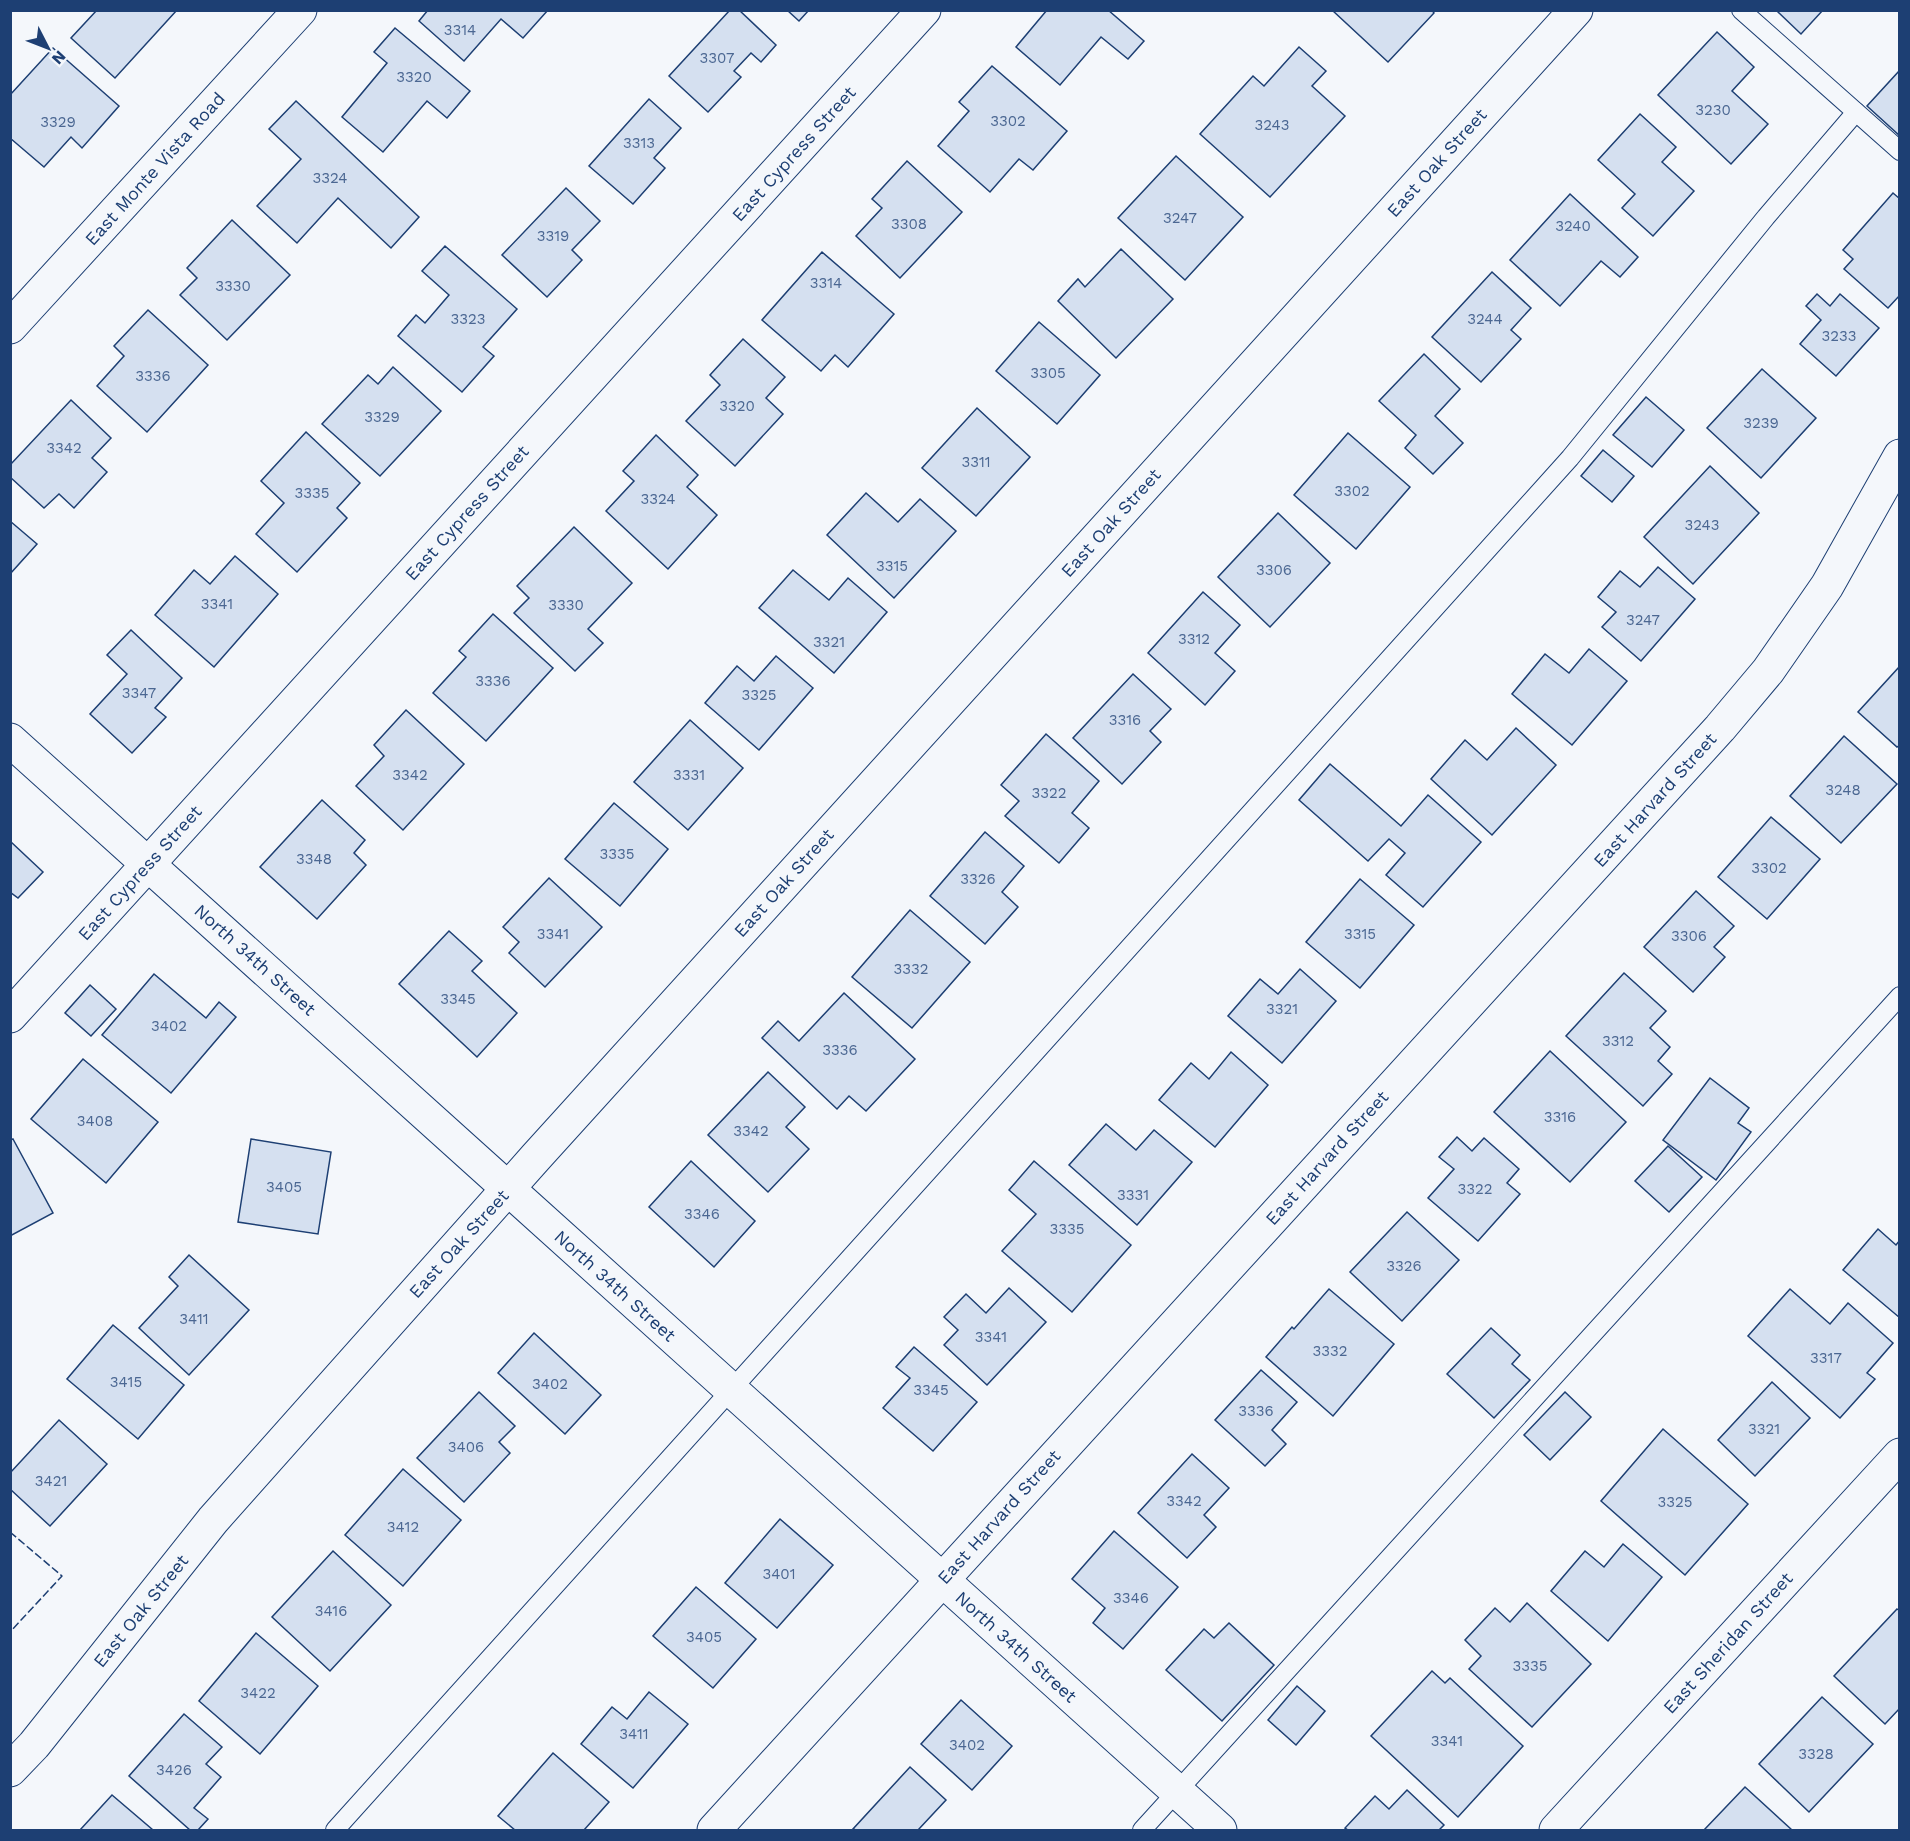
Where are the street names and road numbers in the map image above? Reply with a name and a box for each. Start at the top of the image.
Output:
street label: East Cypress Street [727,81,860,226]
street label: East Monte Vista Road [80,88,229,250]
street label: East Oak Street [1382,104,1491,221]
street label: East Cypress Street [400,440,533,585]
street label: East Oak Street [1056,464,1165,581]
street label: East Harvard Street [1589,728,1721,871]
street label: East Cypress Street [73,800,206,945]
street label: East Oak Street [729,824,838,941]
street label: North 34th Street [190,900,321,1020]
street label: East Harvard Street [1261,1086,1393,1229]
street label: East Oak Street [404,1185,513,1302]
street label: North 34th Street [550,1226,681,1346]
street label: East Harvard Street [933,1445,1065,1588]
street label: East Oak Street [89,1550,193,1671]
street label: East Sheridan Street [1659,1567,1797,1718]
street label: North 34th Street [951,1587,1082,1707]

